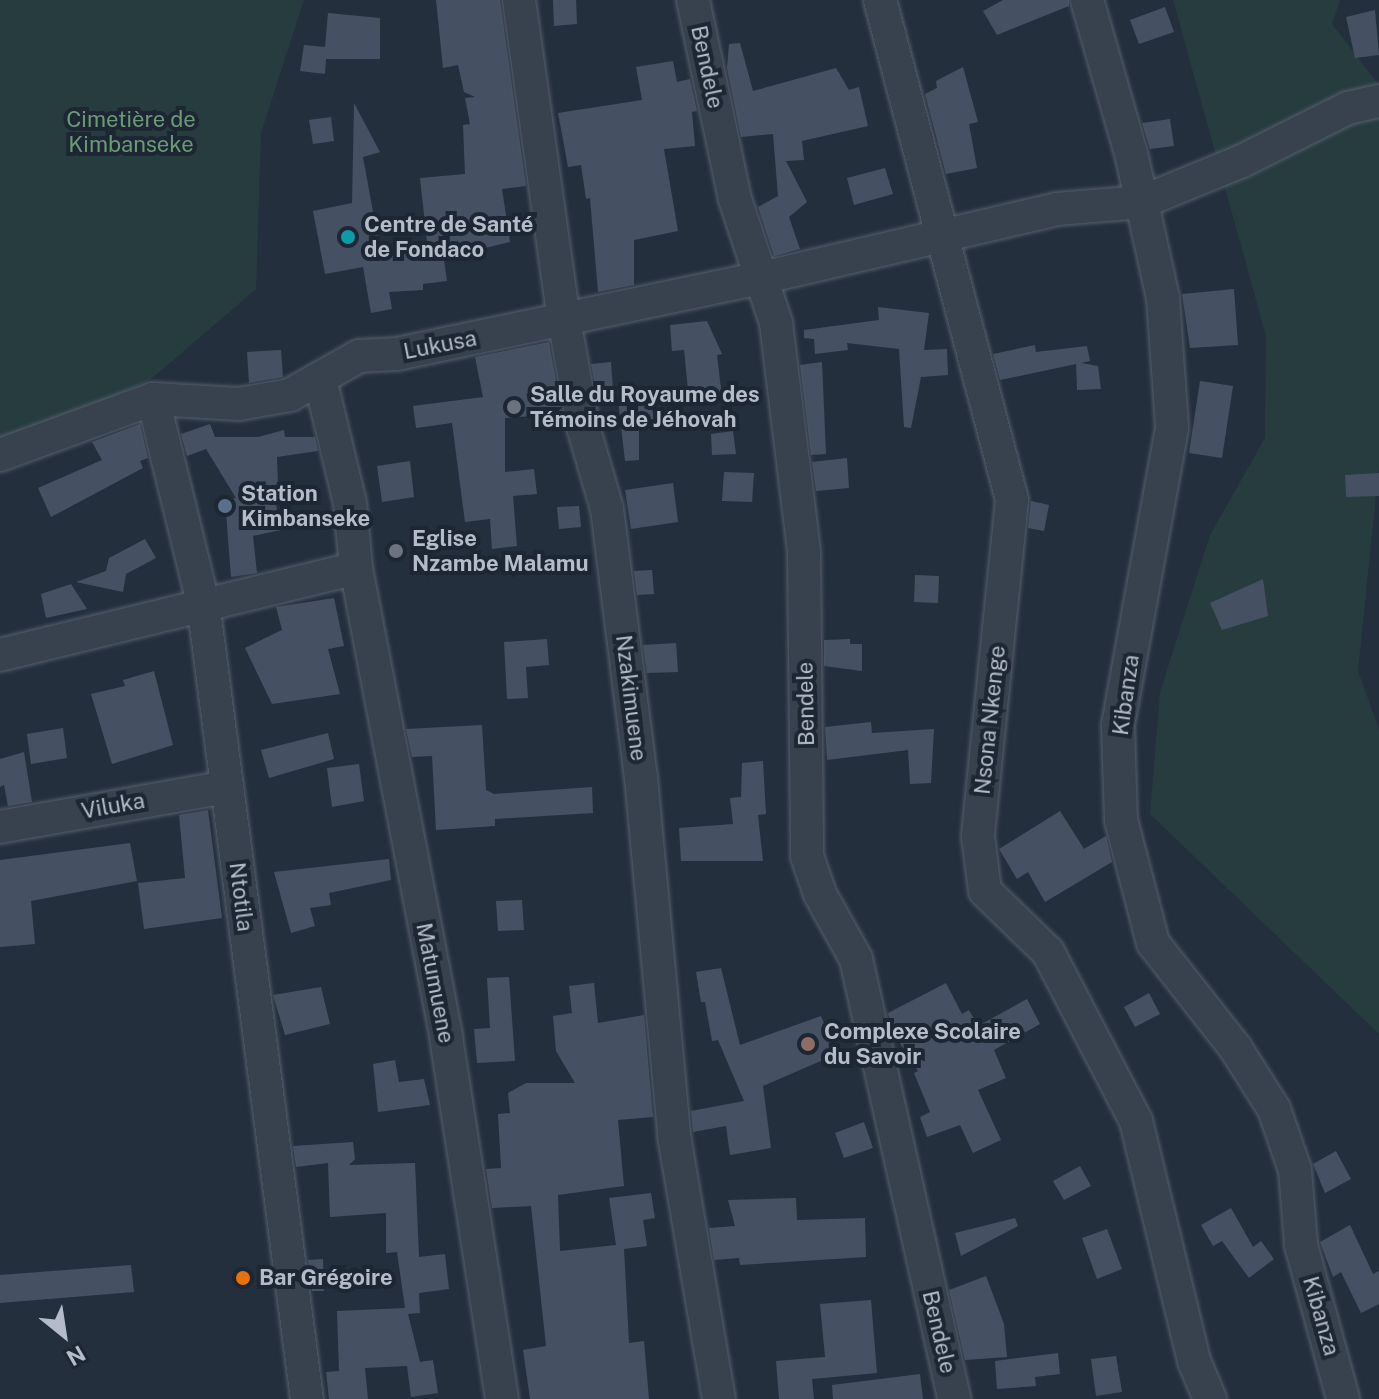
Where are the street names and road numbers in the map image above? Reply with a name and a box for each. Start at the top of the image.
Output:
street label: Bendele [685,23,729,111]
street label: Lukusa [401,325,479,365]
street label: Nzakimuene [610,633,652,763]
street label: Nsona Nkenge [969,644,1011,796]
street label: Kibanza [1107,653,1145,737]
street label: Bendele [792,662,820,746]
street label: Viluka [79,787,147,825]
street label: Ntotila [224,861,258,933]
street label: Matumuene [410,921,460,1045]
street label: Kibanza [1297,1273,1345,1359]
street label: Bendele [917,1288,961,1376]

